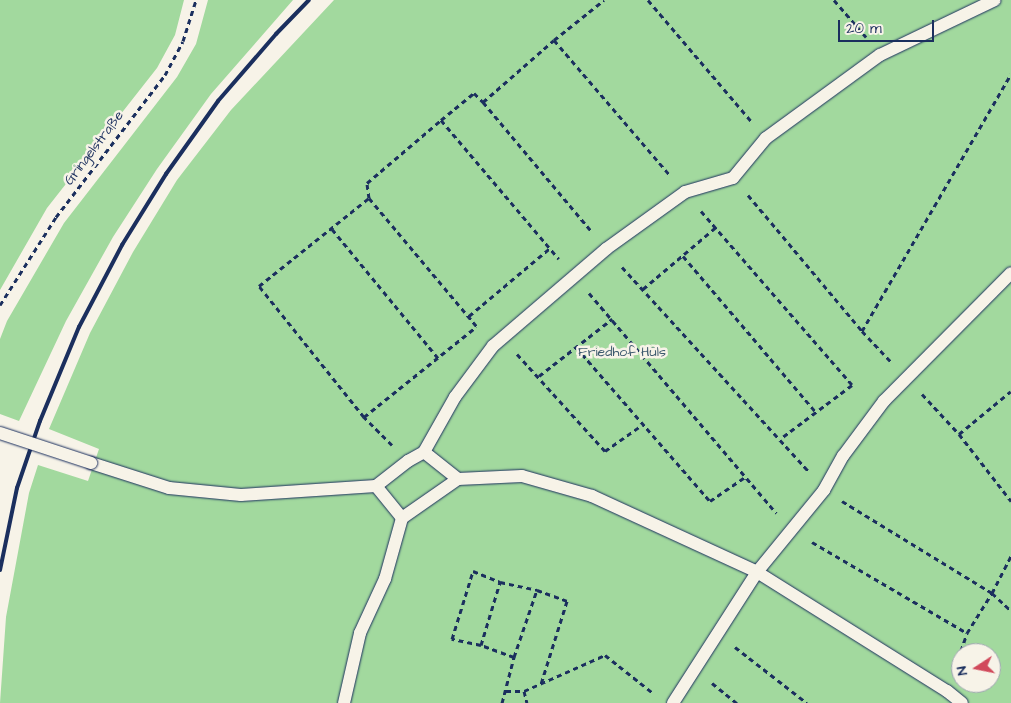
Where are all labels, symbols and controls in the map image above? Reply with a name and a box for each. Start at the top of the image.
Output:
scale bar [841,10,937,42]
text: 20 m [846,18,882,39]
street label: Gringelstraße [61,108,127,188]
park label: Friedhof Hüls [578,344,666,360]
north arrow [951,643,1001,693]
text: N [952,664,973,677]

